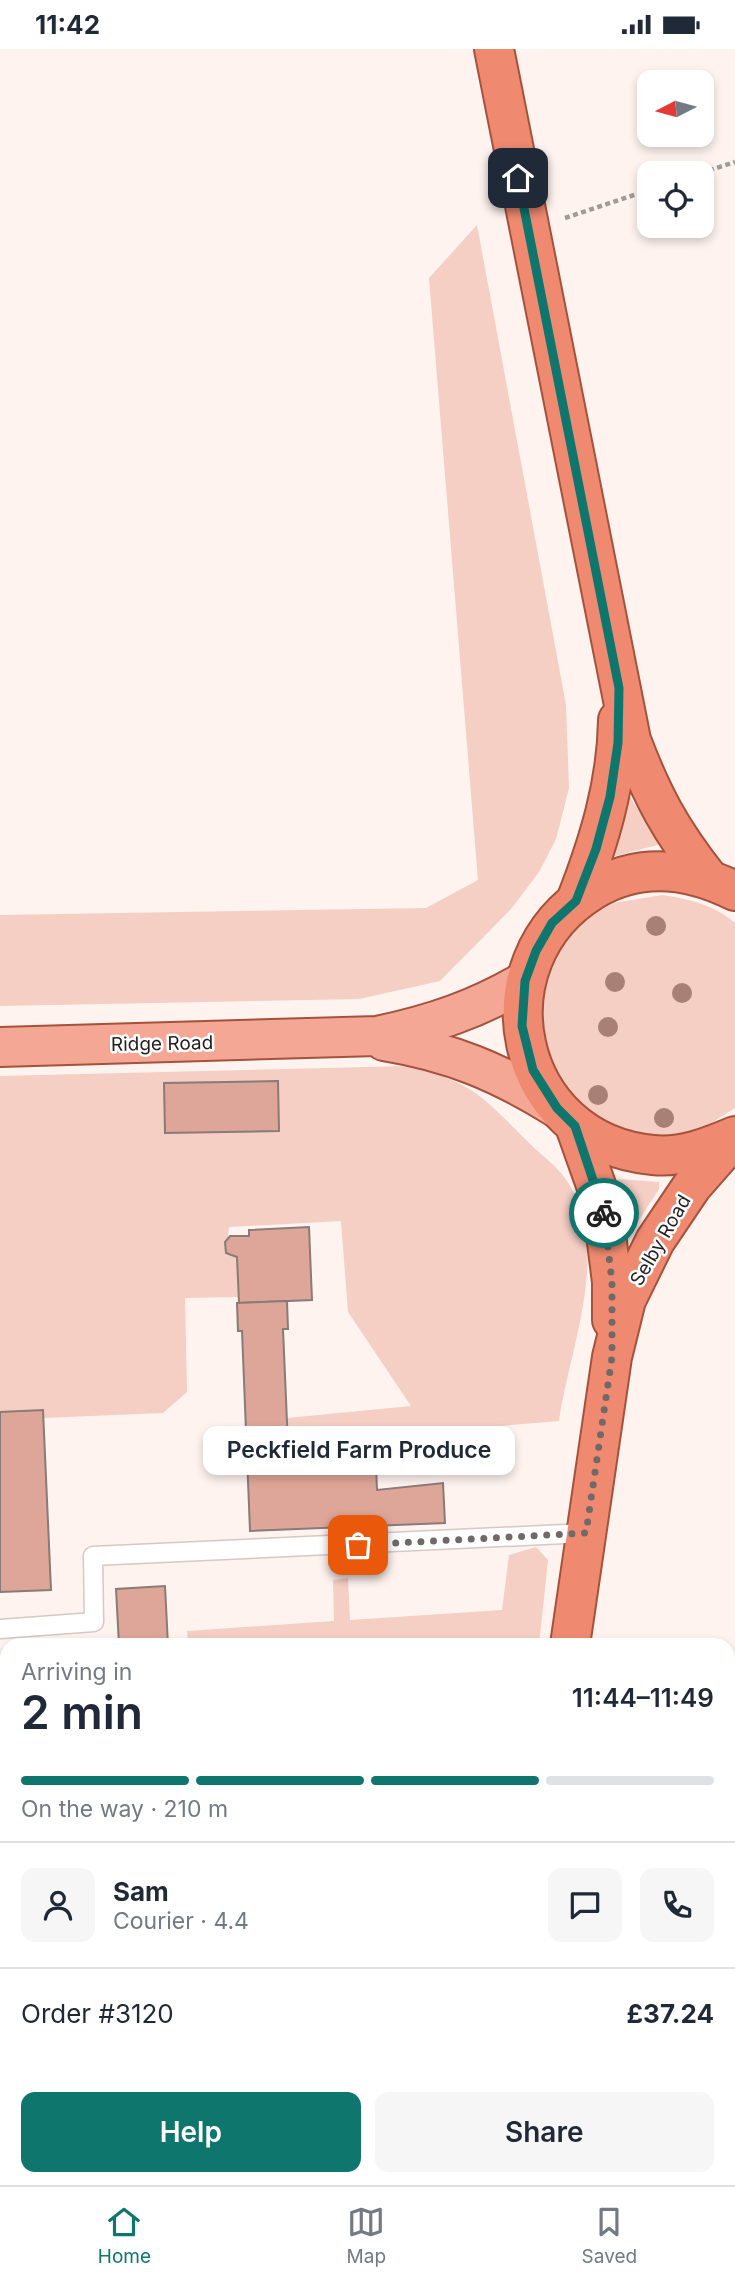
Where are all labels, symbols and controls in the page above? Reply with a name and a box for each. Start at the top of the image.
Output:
text: 11:42 [35,9,100,40]
north arrow [637,70,714,147]
map controls [637,70,714,238]
pin [488,148,548,208]
icon: home [499,159,537,197]
button: locate [637,161,714,238]
street label: Ridge Road [111,1031,213,1056]
courier [569,1178,639,1248]
street label: Selby Road [625,1191,696,1290]
icon: bike [585,1194,623,1232]
callout: Peckfield Farm Produce [202,1426,514,1475]
text: Peckfield Farm Produce [227,1436,491,1464]
pin [328,1515,388,1575]
icon: bag [339,1526,377,1564]
text: Arriving in [21,1658,132,1686]
text: 11:44–11:49 [572,1682,714,1713]
text: 2 min [21,1684,143,1740]
text: On the way · 210 m [21,1795,228,1823]
button: person [21,1868,95,1942]
button: chat [548,1868,622,1942]
button: phone [640,1868,714,1942]
text: Sam [113,1876,169,1907]
text: Courier · 4.4 [113,1907,249,1935]
text: Order #3120 [21,1998,174,2029]
text: £37.24 [627,1998,714,2029]
button: Help [21,2092,361,2172]
button: Share [375,2092,714,2172]
tab: Home [98,2203,151,2268]
tab: Map [347,2203,386,2268]
tab: Saved [582,2203,637,2268]

